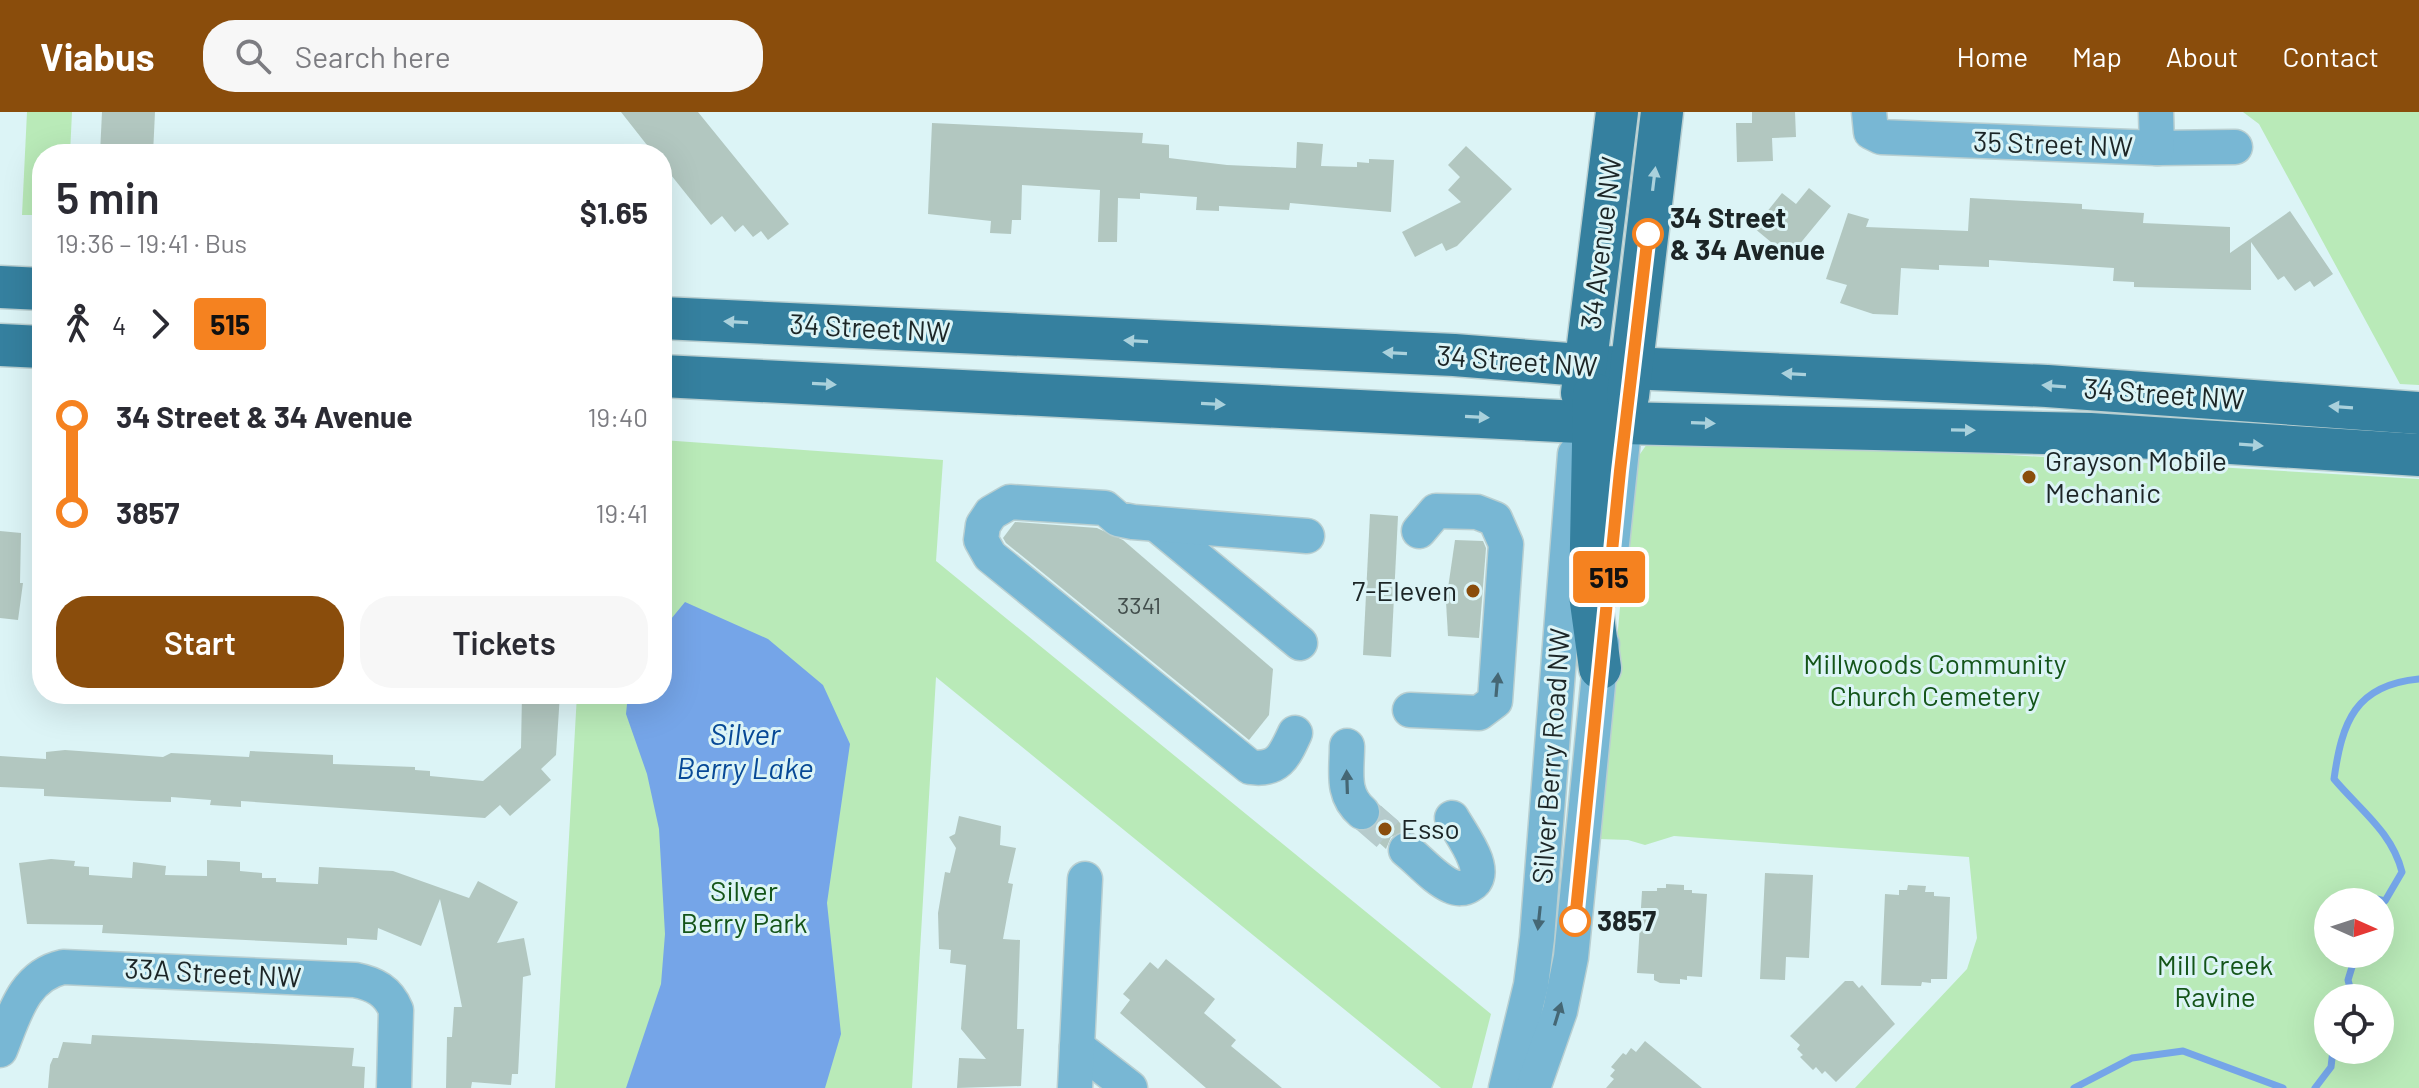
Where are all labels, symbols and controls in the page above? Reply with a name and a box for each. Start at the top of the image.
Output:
search box [203,20,763,92]
text: Viabus [40,33,155,79]
icon: search [231,34,275,78]
text: Search here [295,38,451,74]
text: Home [1957,39,2028,73]
text: Map [2072,39,2122,73]
text: About [2166,39,2238,73]
text: Contact [2282,39,2379,73]
street label: 35 Street NW [1973,123,2134,163]
street label: 34 Avenue NW [1573,155,1627,331]
one-way arrow [1648,166,1661,191]
text: 5 min [56,170,160,223]
text: $1.65 [580,194,648,230]
place label: 34 Street & 34 Avenue [1670,200,1825,266]
marker: 34 Street & 34 Avenue [1633,219,1663,249]
text: 19:36 – 19:41 · Bus [56,227,247,258]
icon: walk [56,302,100,346]
icon: forward [138,302,182,346]
street label: 34 Street NW [789,306,951,348]
text: 515 [210,307,250,341]
text: 4 [112,309,126,340]
one-way arrow [723,315,748,328]
one-way arrow [1122,334,1148,347]
street label: 34 Street NW [1436,337,1599,383]
one-way arrow [1382,346,1407,359]
one-way arrow [1781,368,1806,381]
street label: 34 Street NW [2083,370,2246,416]
one-way arrow [812,378,837,391]
one-way arrow [2041,379,2066,392]
one-way arrow [1201,397,1226,410]
text: 34 Street & 34 Avenue [116,398,413,434]
one-way arrow [2328,400,2353,413]
text: 19:40 [588,401,648,432]
one-way arrow [1465,410,1490,423]
one-way arrow [1691,417,1716,430]
one-way arrow [1951,424,1976,436]
one-way arrow [2239,439,2264,452]
place label: Grayson Mobile Mechanic [2045,443,2227,509]
marker: Grayson Mobile Mechanic [2020,468,2038,486]
text: 3857 [116,494,179,530]
text: 19:41 [596,497,648,528]
line badge: 515 [1563,551,1655,603]
text: 515 [1589,560,1629,594]
place label: 7-Eleven [1352,573,1457,607]
marker: 7-Eleven [1464,582,1482,600]
house number: 3341 [1117,590,1161,619]
button: Start [56,596,344,688]
button: Tickets [360,596,648,688]
street label: Silver Berry Road NW [1524,627,1576,885]
park label: Millwoods Community Church Cemetery [1803,646,2067,712]
one-way arrow [1490,672,1503,697]
water label: Silver Berry Lake [677,715,813,785]
one-way arrow [1341,769,1354,794]
place label: Esso [1401,811,1460,845]
marker: Esso [1376,820,1394,838]
park label: Silver Berry Park [680,873,808,939]
north arrow [2314,888,2394,968]
map controls [2314,888,2394,1064]
place label: 3857 [1597,903,1656,937]
one-way arrow [1532,906,1545,931]
marker: 3857 [1560,906,1590,936]
park label: Mill Creek Ravine [2157,947,2273,1013]
street label: 33A Street NW [124,950,302,994]
button: locate [2314,984,2394,1064]
one-way arrow [1552,1002,1565,1026]

